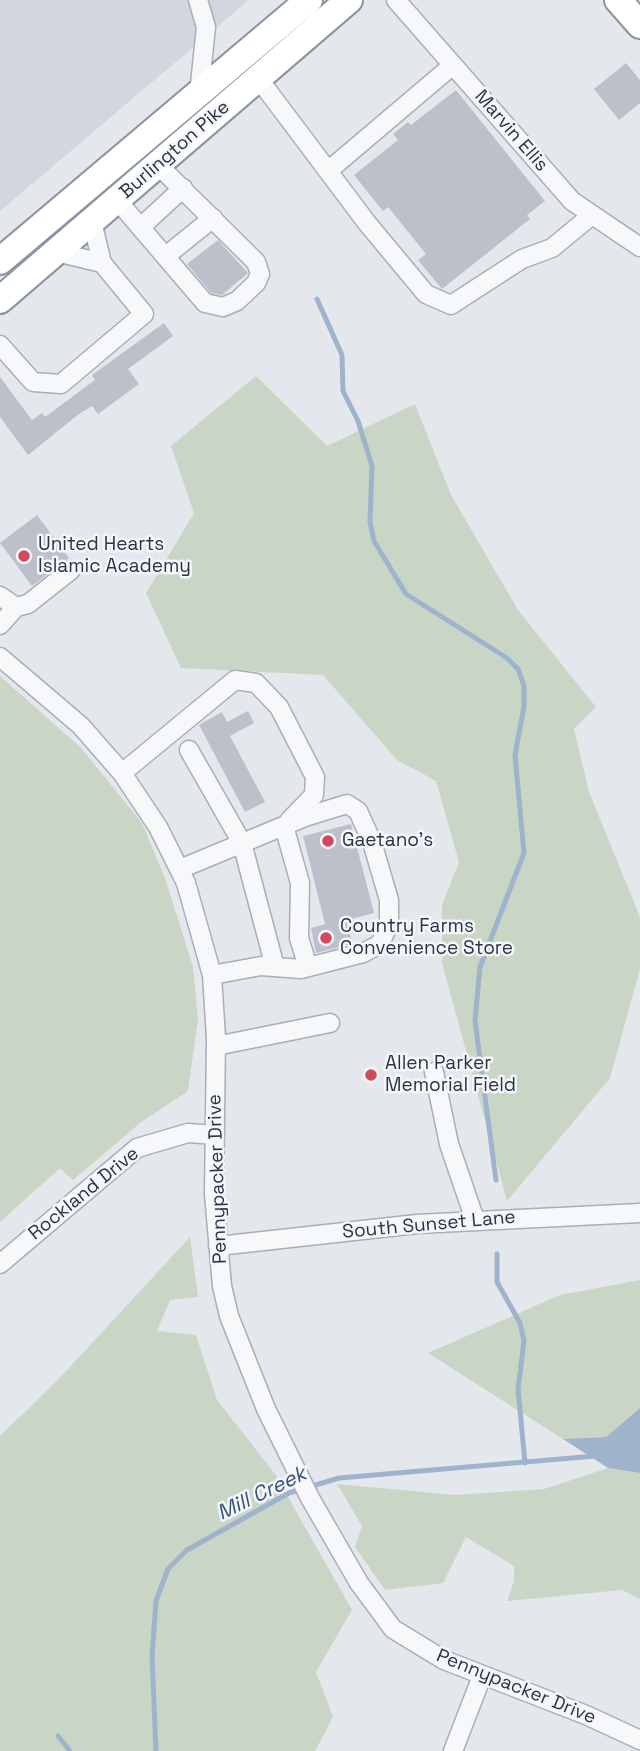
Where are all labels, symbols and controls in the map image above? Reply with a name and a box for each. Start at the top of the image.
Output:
street label: Marvin Ellis [469,86,553,176]
street label: Burlington Pike [115,96,235,204]
place label: United Hearts Islamic Academy [38,534,191,578]
marker: United Hearts Islamic Academy [16,548,32,564]
place label: Gaetano's [342,830,433,852]
marker: Gaetano's [320,833,336,849]
place label: Country Farms Convenience Store [340,916,513,960]
marker: Country Farms Convenience Store [318,930,334,946]
place label: Allen Parker Memorial Field [385,1053,516,1097]
marker: Allen Parker Memorial Field [363,1067,379,1083]
street label: Pennypacker Drive [204,1094,232,1264]
street label: Rockland Drive [24,1143,144,1245]
street label: South Sunset Lane [341,1206,517,1244]
water label: Mill Creek [213,1462,311,1526]
street label: Pennypacker Drive [433,1645,599,1729]

